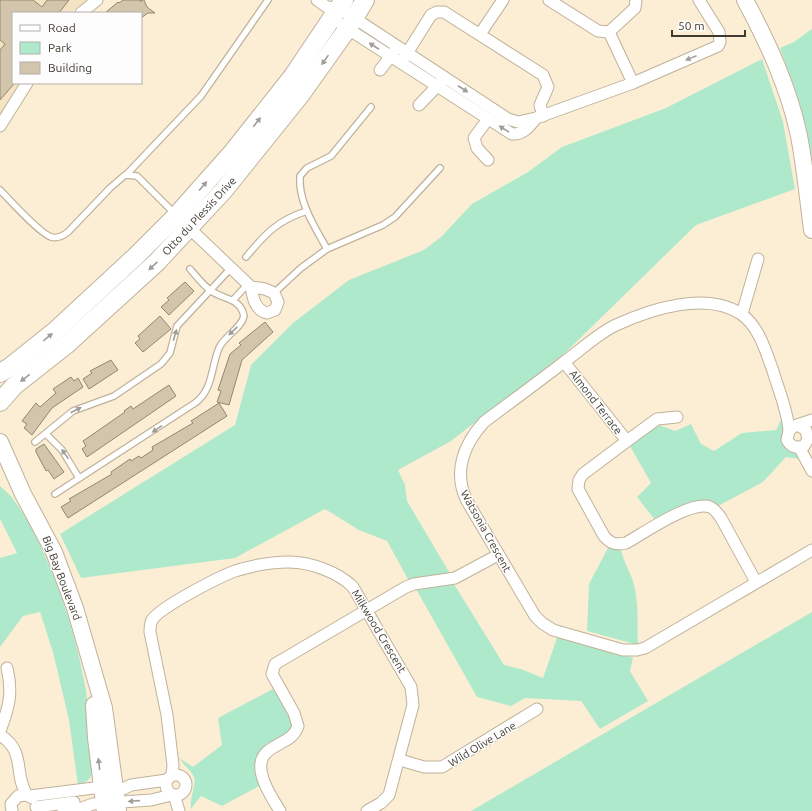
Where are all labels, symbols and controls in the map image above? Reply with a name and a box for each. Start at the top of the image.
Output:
legend [12,12,142,84]
scale bar [672,12,745,38]
text: 50 m [678,19,705,32]
text: Road [48,21,76,34]
text: Park [48,41,72,54]
one-way arrow [369,42,379,50]
one-way arrow [321,55,329,66]
one-way arrow [685,55,696,61]
text: Building [48,61,92,74]
one-way arrow [458,85,469,93]
one-way arrow [252,116,261,127]
one-way arrow [499,125,509,133]
street label: Otto du Plessis Drive [160,174,238,258]
one-way arrow [198,181,207,191]
one-way arrow [148,261,157,270]
one-way arrow [227,326,238,335]
one-way arrow [172,329,178,341]
one-way arrow [42,332,53,341]
street label: Almond Terrace [567,368,625,436]
one-way arrow [20,373,31,382]
one-way arrow [71,406,82,413]
one-way arrow [151,425,163,432]
one-way arrow [61,449,69,460]
street label: Watsonia Crescent [459,488,514,575]
street label: Big Bay Boulevard [40,534,84,622]
street label: Milkwood Crescent [350,587,409,675]
street label: Wild Olive Lane [446,719,518,769]
one-way arrow [96,757,102,770]
one-way arrow [128,798,140,805]

